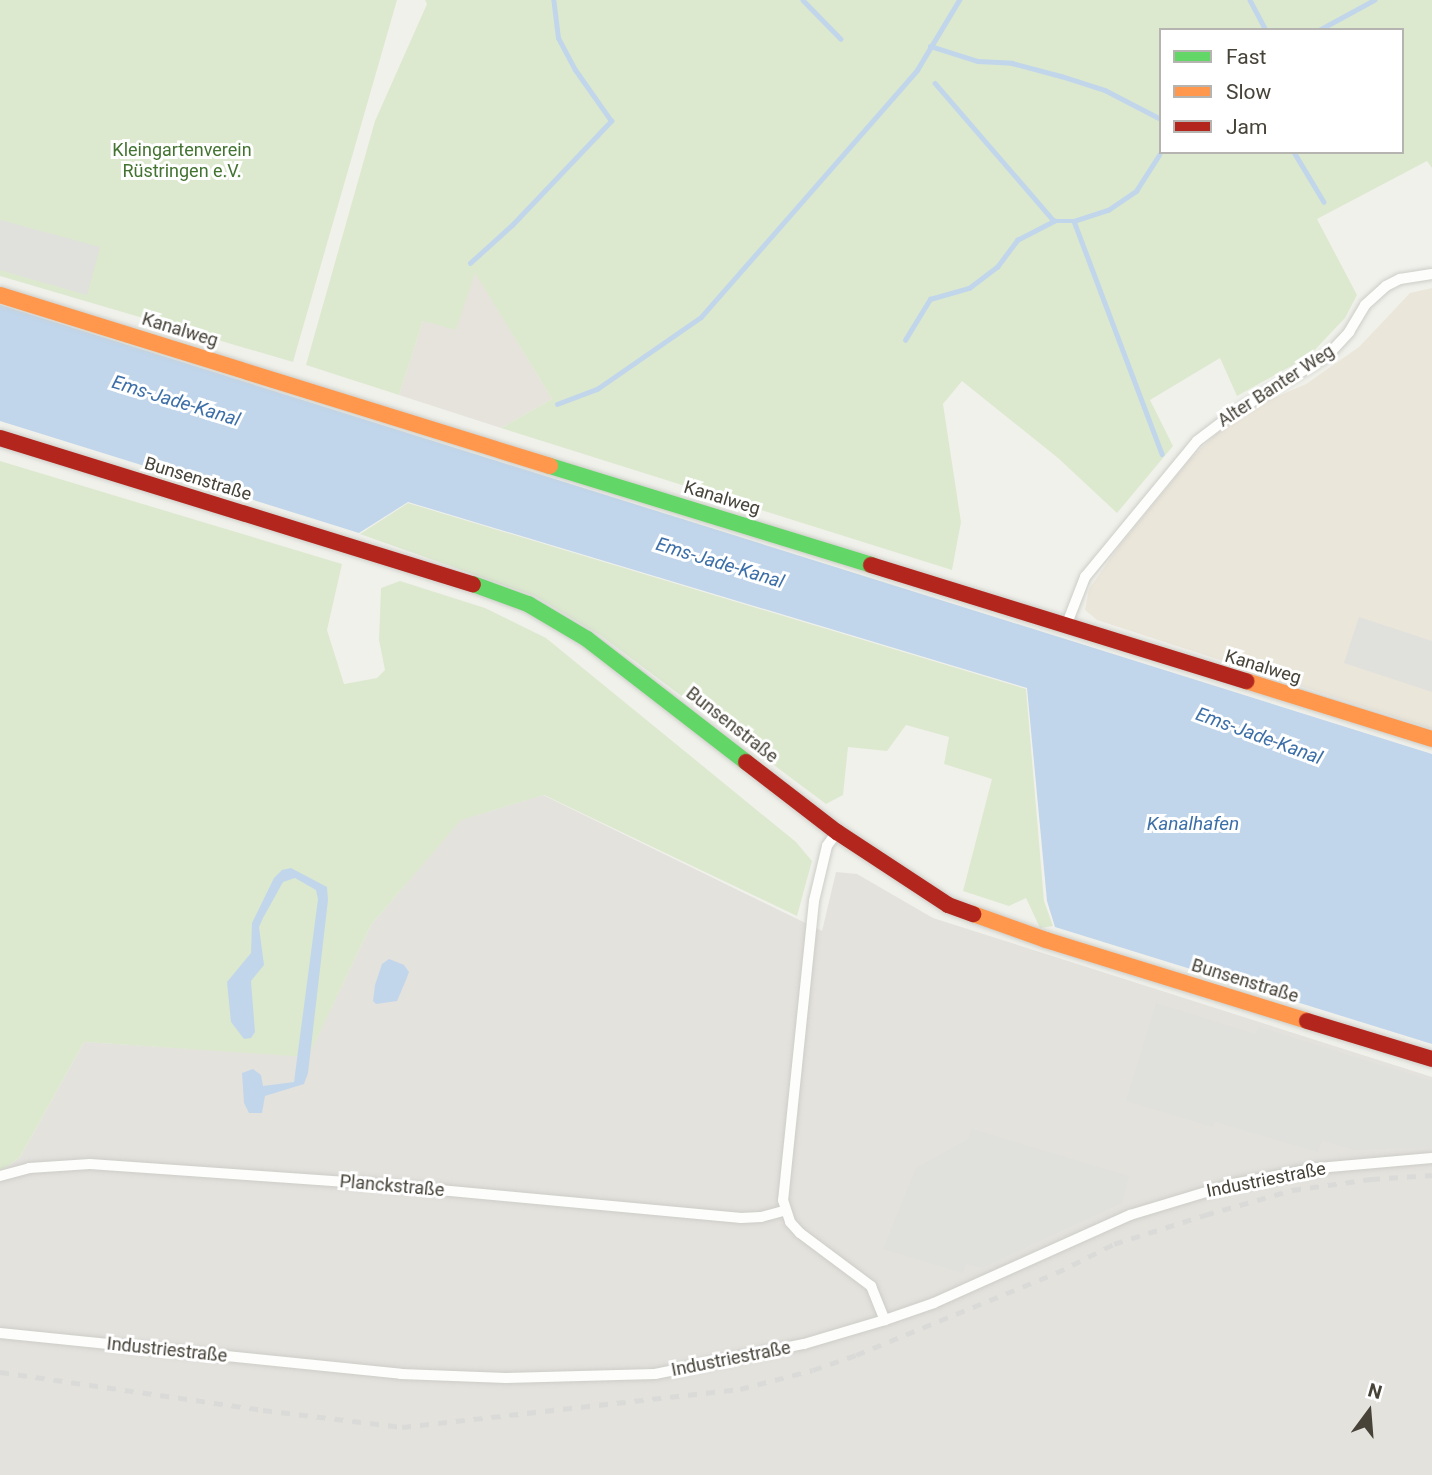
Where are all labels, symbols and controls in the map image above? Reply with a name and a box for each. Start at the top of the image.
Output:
legend [1159,28,1404,154]
text: Fast [1226,45,1266,69]
text: Slow [1226,80,1271,104]
text: Jam [1226,115,1267,139]
park label: Kleingartenverein Rüstringen e.V. [112,140,252,182]
street label: Kanalweg [139,308,221,352]
street label: Alter Banter Weg [1214,340,1338,432]
water label: Ems-Jade-Kanal [109,371,243,431]
street label: Bunsenstraße [142,452,254,506]
street label: Kanalweg [681,476,763,520]
water label: Ems-Jade-Kanal [653,533,787,593]
street label: Kanalweg [1222,645,1304,689]
street label: Bunsenstraße [682,682,782,768]
water label: Ems-Jade-Kanal [1193,703,1325,769]
water label: Kanalhafen [1147,813,1239,835]
street label: Bunsenstraße [1189,954,1301,1008]
street label: Industriestraße [1205,1158,1327,1202]
street label: Planckstraße [339,1171,445,1201]
street label: Industriestraße [106,1333,228,1367]
street label: Industriestraße [670,1337,792,1381]
north arrow [1334,1377,1404,1447]
text: N [1365,1378,1385,1404]

